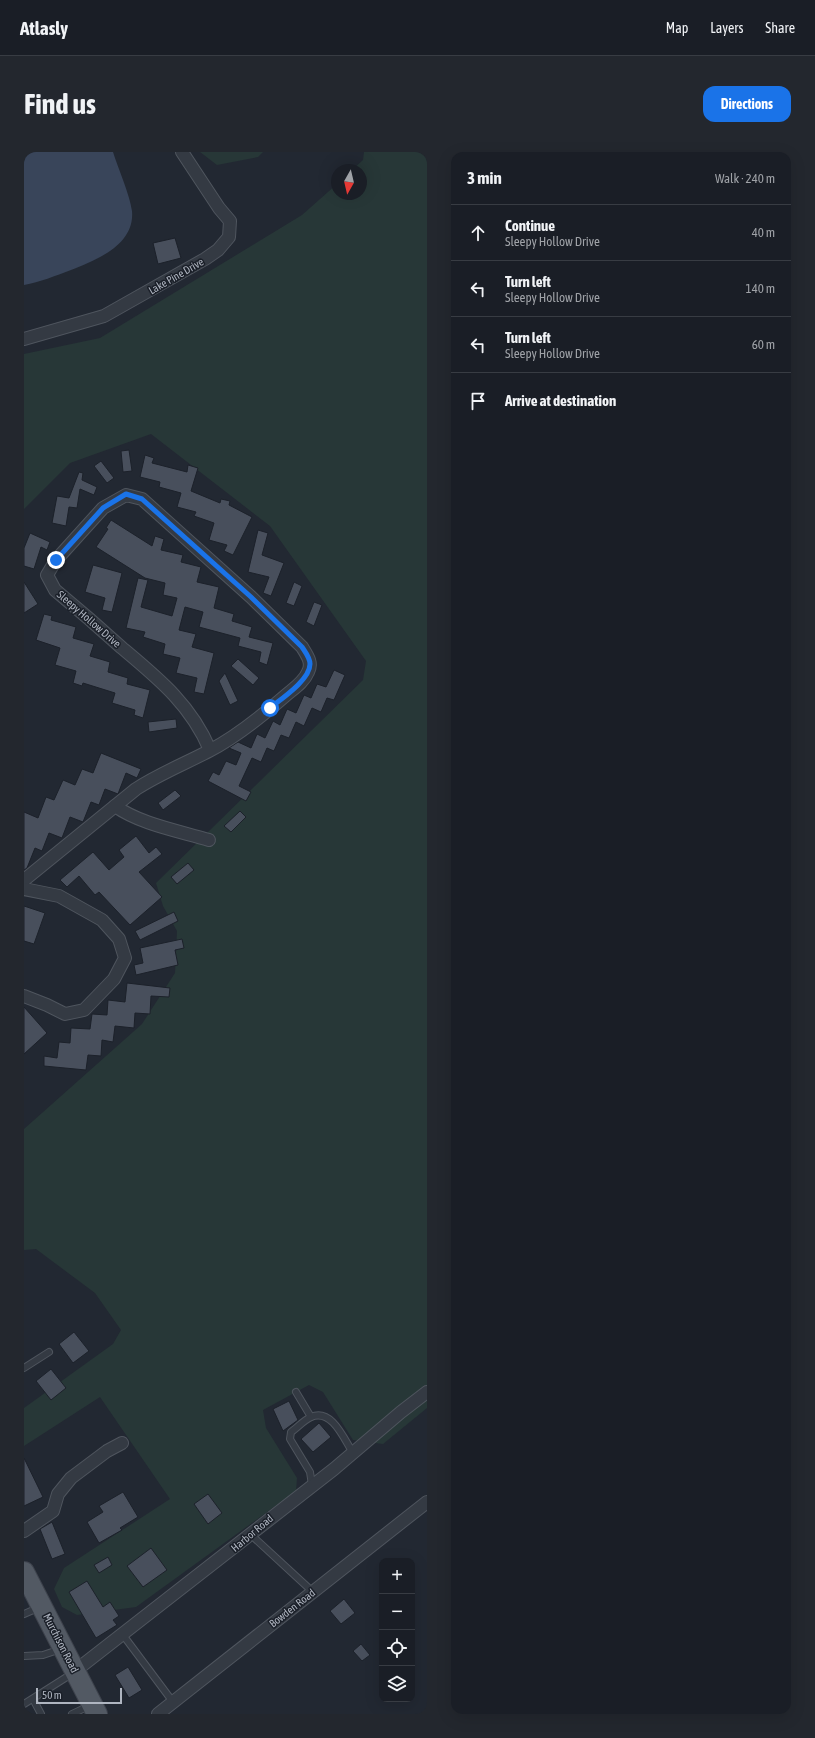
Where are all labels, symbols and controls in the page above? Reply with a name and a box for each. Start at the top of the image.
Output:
text: Atlasly [20,17,68,39]
text: Map [666,20,688,36]
text: Layers [710,20,743,36]
text: Share [765,20,795,36]
button: Directions [703,86,791,122]
text: Find us [24,88,96,120]
north arrow [331,164,367,200]
text: 3 min [467,168,502,188]
text: Walk · 240 m [715,171,775,186]
text: Continue [505,217,555,234]
icon: ahead [467,222,489,244]
text: 40 m [752,225,775,240]
text: Sleepy Hollow Drive [505,234,600,249]
street label: Lake Pine Drive [146,255,206,297]
text: Turn left [505,273,551,290]
icon: left [467,278,489,300]
text: 140 m [746,281,775,296]
text: Sleepy Hollow Drive [505,290,600,305]
text: Turn left [505,329,551,346]
icon: left [467,334,489,356]
text: 60 m [752,337,775,352]
text: Sleepy Hollow Drive [505,346,600,361]
icon: arrive [467,390,489,412]
text: Arrive at destination [505,392,616,409]
route end [47,551,65,569]
street label: Sleepy Hollow Drive [55,588,123,650]
route start [261,699,279,717]
street label: Harbor Road [229,1512,275,1554]
map controls [379,1558,415,1702]
button: + [379,1558,415,1594]
street label: Bowden Road [267,1586,317,1630]
button: − [379,1594,415,1630]
street label: Murchison Road [41,1611,81,1675]
button: locate [379,1630,415,1666]
button: layers [379,1666,415,1702]
scale bar [36,1686,122,1705]
text: 50 m [42,1689,62,1701]

